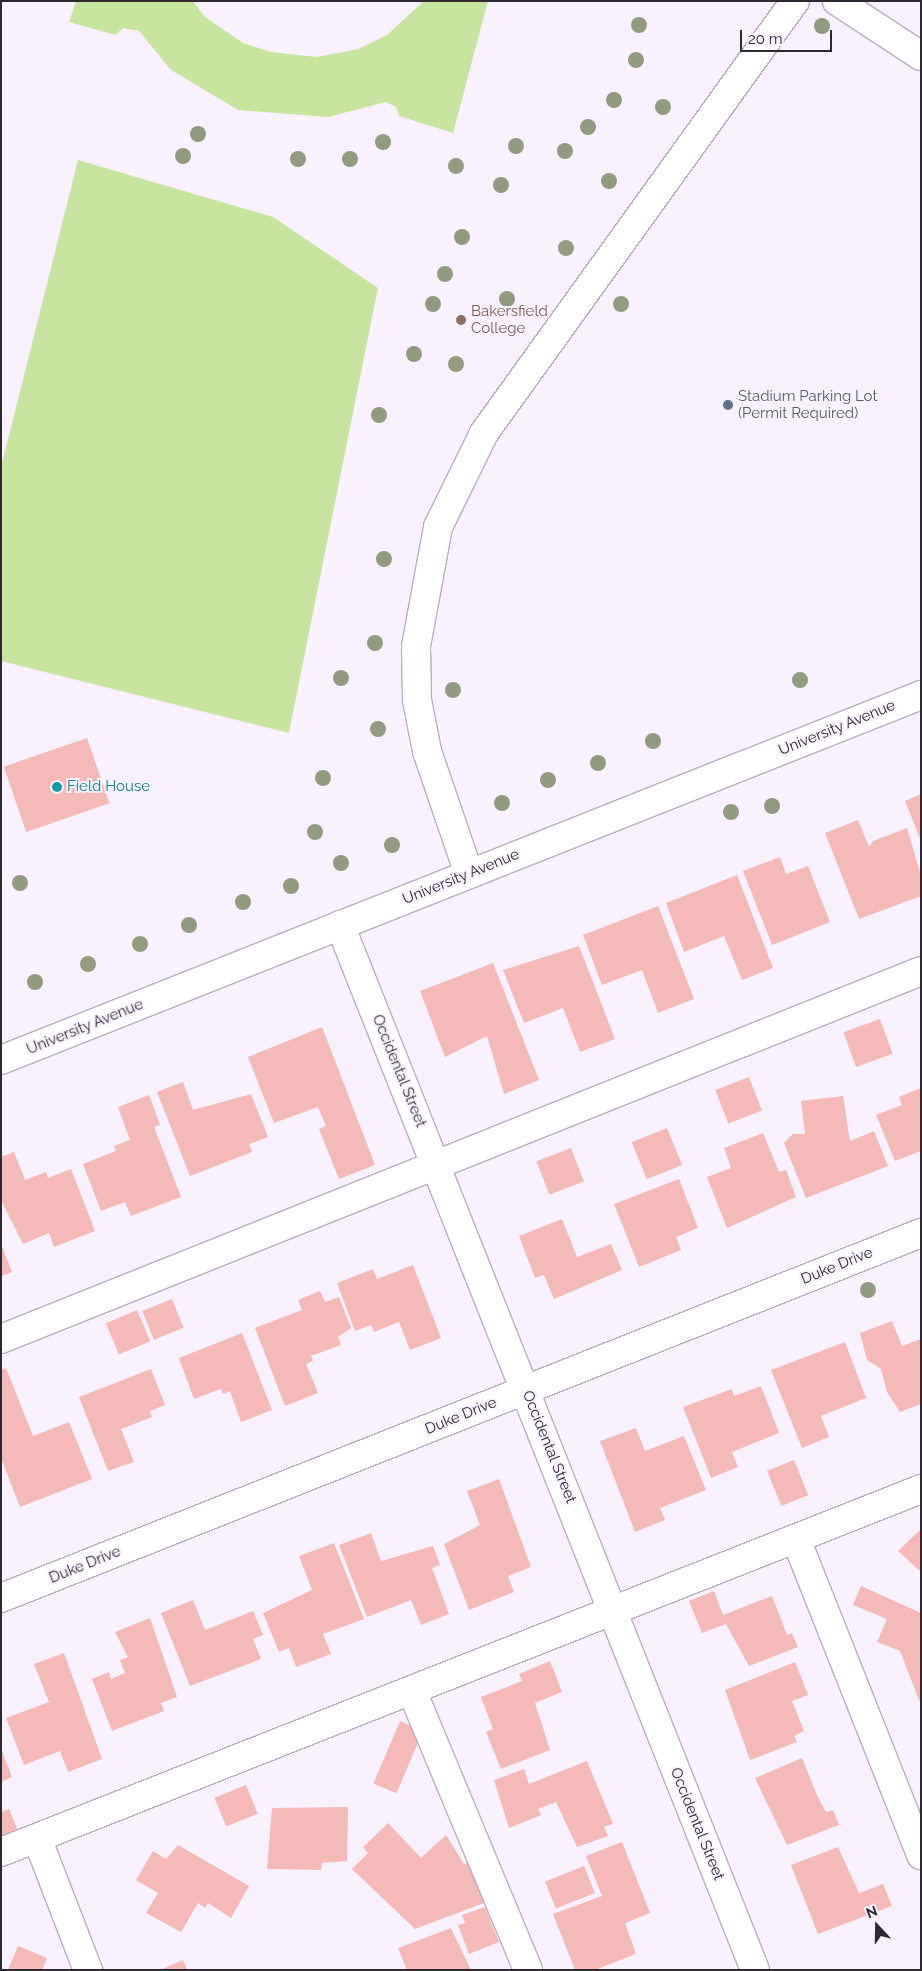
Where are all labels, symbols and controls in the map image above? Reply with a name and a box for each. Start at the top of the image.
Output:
scale bar [742,20,834,52]
text: 20 m [748,30,783,48]
place label: Bakersfield College [471,302,548,337]
marker: Bakersfield College [455,314,467,326]
place label: Stadium Parking Lot (Permit Required) [738,387,877,422]
marker: Stadium Parking Lot (Permit Required) [722,399,734,411]
street label: University Avenue [776,696,898,760]
place label: Field House [67,778,150,796]
marker: Field House [51,781,63,793]
street label: University Avenue [400,845,522,909]
street label: University Avenue [24,995,146,1059]
street label: Occidental Street [368,1012,430,1130]
street label: Duke Drive [799,1243,875,1289]
street label: Occidental Street [518,1388,580,1506]
street label: Duke Drive [423,1393,499,1439]
street label: Duke Drive [47,1542,123,1588]
street label: Occidental Street [666,1765,728,1883]
north arrow [852,1901,902,1951]
text: N [864,1903,879,1921]

